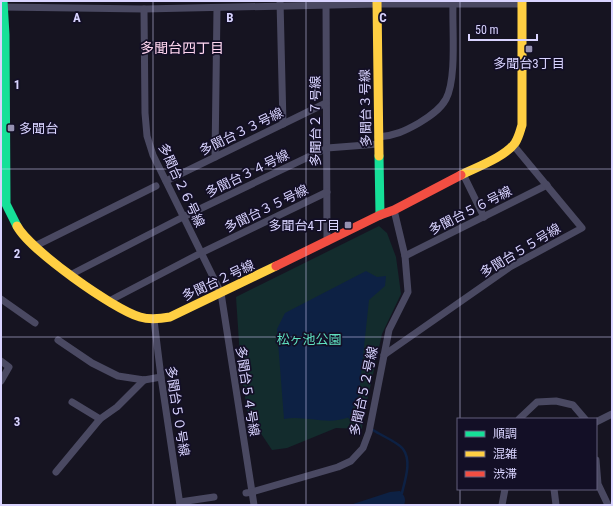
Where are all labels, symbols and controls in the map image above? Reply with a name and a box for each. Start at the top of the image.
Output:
text: A [73,10,81,25]
text: B [226,10,234,25]
text: C [379,10,387,25]
scale bar [469,16,537,42]
text: 50 m [475,23,499,37]
district label: 多聞台四丁目 [140,40,224,56]
marker: 多聞台3丁目 [524,44,534,54]
place label: 多聞台3丁目 [493,56,565,71]
street label: 多聞台３号線 [357,69,374,147]
street label: 多聞台２７号線 [308,75,323,167]
text: 1 [14,77,20,92]
street label: 多聞台３３号線 [197,105,285,158]
place label: 多聞台 [19,121,58,136]
marker: 多聞台 [6,123,16,133]
street label: 多聞台２６号線 [156,141,208,230]
street label: 多聞台３４号線 [203,147,291,200]
street label: 多聞台３５号線 [222,182,310,235]
street label: 多聞台５６号線 [426,183,514,238]
place label: 多聞台4丁目 [269,218,340,233]
marker: 多聞台4丁目 [343,220,353,230]
street label: 多聞台５５号線 [477,221,563,280]
text: 2 [14,246,21,261]
street label: 多聞台２号線 [180,257,257,304]
park label: 松ヶ池公園 [276,332,342,347]
street label: 多聞台５４号線 [233,345,262,437]
street label: 多聞台５２号線 [347,345,380,437]
street label: 多聞台５０号線 [163,365,192,457]
text: 3 [14,414,20,429]
legend [457,418,597,490]
text: 順調 [493,427,517,441]
text: 混雑 [493,447,517,461]
text: 渋滞 [493,467,517,481]

